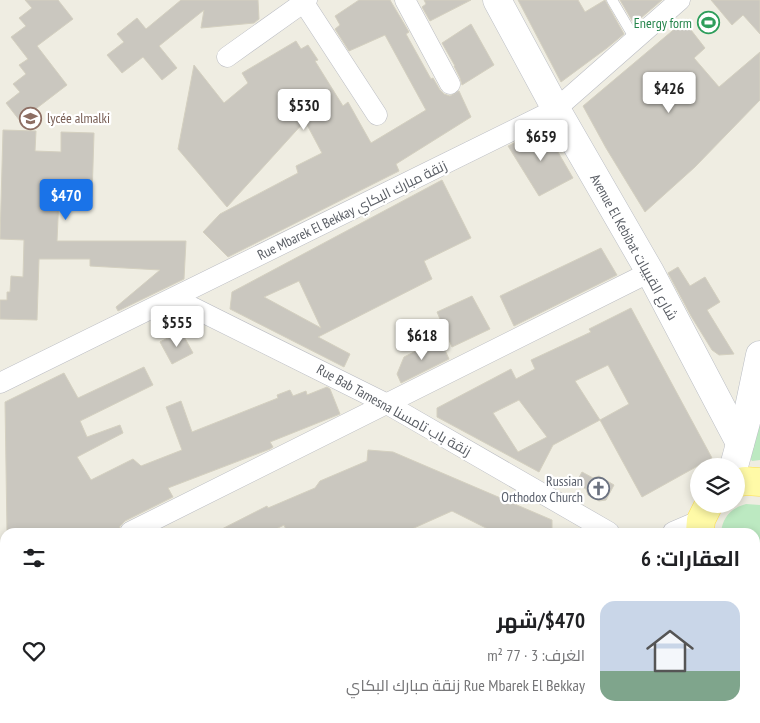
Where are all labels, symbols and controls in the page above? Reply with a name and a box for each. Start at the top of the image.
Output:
sports icon: Energy form [696,11,720,35]
place label: Energy form [634,14,692,32]
pin: $426 [639,72,699,114]
text: $426 [654,78,684,98]
pin: $530 [274,88,334,131]
text: $530 [289,95,319,115]
school or university icon: lycée almalki [19,106,43,130]
place label: lycée almalki [47,109,110,127]
pin: $659 [511,120,571,162]
text: $659 [526,126,556,146]
street label: Rue Mbarek El Bekkay زنقة مبارك البكاي [254,156,451,267]
street label: Avenue El Kebibat شارع القبيبات [586,171,682,323]
pin: $470 [36,178,96,221]
text: $470 [51,185,81,205]
pin: $555 [147,306,207,348]
text: $555 [162,312,192,332]
pin: $618 [392,318,452,361]
text: $618 [407,325,437,345]
street label: Rue Bab Tamesna زنقة باب تامسنا [314,360,474,460]
map controls [690,458,745,513]
button: layers [690,458,745,513]
place label: Russian Orthodox Church [501,472,583,506]
church icon: Russian Orthodox Church [587,477,611,501]
icon: filters [20,544,48,572]
text: العقارات: 6 [641,545,740,572]
text: $470/شهر [496,607,585,634]
icon: home [640,621,700,681]
icon: heart [20,637,48,665]
text: الغرف: 3 · 77 m² [487,645,585,665]
text: Rue Mbarek El Bekkay زنقة مبارك البكاي [346,675,585,695]

